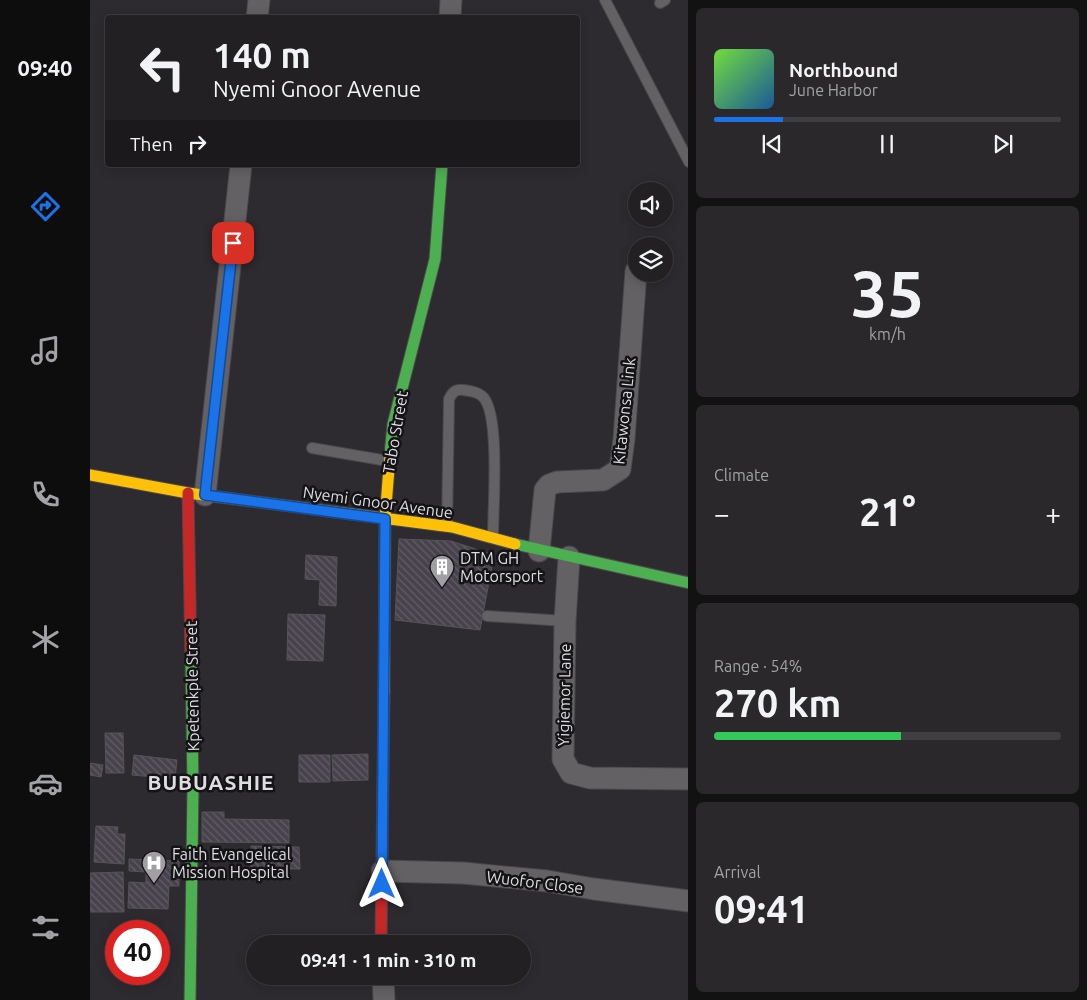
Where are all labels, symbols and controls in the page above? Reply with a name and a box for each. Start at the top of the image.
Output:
icon: left [130,35,195,100]
text: 140 m [213,35,311,75]
text: 09:40 [17,55,73,80]
text: Northbound [789,59,898,81]
text: Nyemi Gnoor Avenue [213,76,421,101]
text: June Harbor [789,81,878,99]
icon: right [183,130,211,158]
icon: previous [758,130,786,158]
icon: pause [873,130,901,158]
icon: next [989,130,1017,158]
text: Then [130,133,173,155]
map controls [628,182,673,282]
button: sound [628,182,673,227]
icon: directions [28,189,63,224]
pin [212,222,254,264]
icon: arrive [219,229,247,257]
button: layers [628,237,673,282]
text: 35 [851,256,924,329]
text: km/h [869,325,906,343]
icon: music [28,333,63,368]
street label: Kitawonsa Link [609,357,639,465]
street label: Tabo Street [379,389,411,475]
text: Climate [714,466,769,484]
icon: phone [28,477,63,512]
street label: Nyemi Gnoor Avenue [302,483,454,521]
text: 21° [859,491,916,533]
text: − [714,498,730,529]
text: + [1045,498,1061,529]
place label: DTM GH Motorsport [460,549,544,585]
building icon: DTM GH Motorsport [429,554,455,588]
street label: Kpetenkple Street [182,620,202,752]
icon: climate [28,622,63,657]
street label: Yigiemor Lane [554,643,574,747]
text: Range · 54% [714,657,802,675]
text: 270 km [714,682,841,724]
icon: car [28,766,63,801]
district label: BUBUASHIE [147,770,275,794]
place label: Faith Evangelical Mission Hospital [172,845,291,881]
hospital icon: Faith Evangelical Mission Hospital [141,850,167,884]
position arrow [355,857,407,909]
text: Arrival [714,863,761,881]
street label: Wuofor Close [486,867,584,897]
text: 09:41 [714,888,809,930]
icon: filters [28,910,63,945]
speed limit sign: 40 [105,920,170,985]
text: 09:41 · 1 min · 310 m [301,949,476,971]

